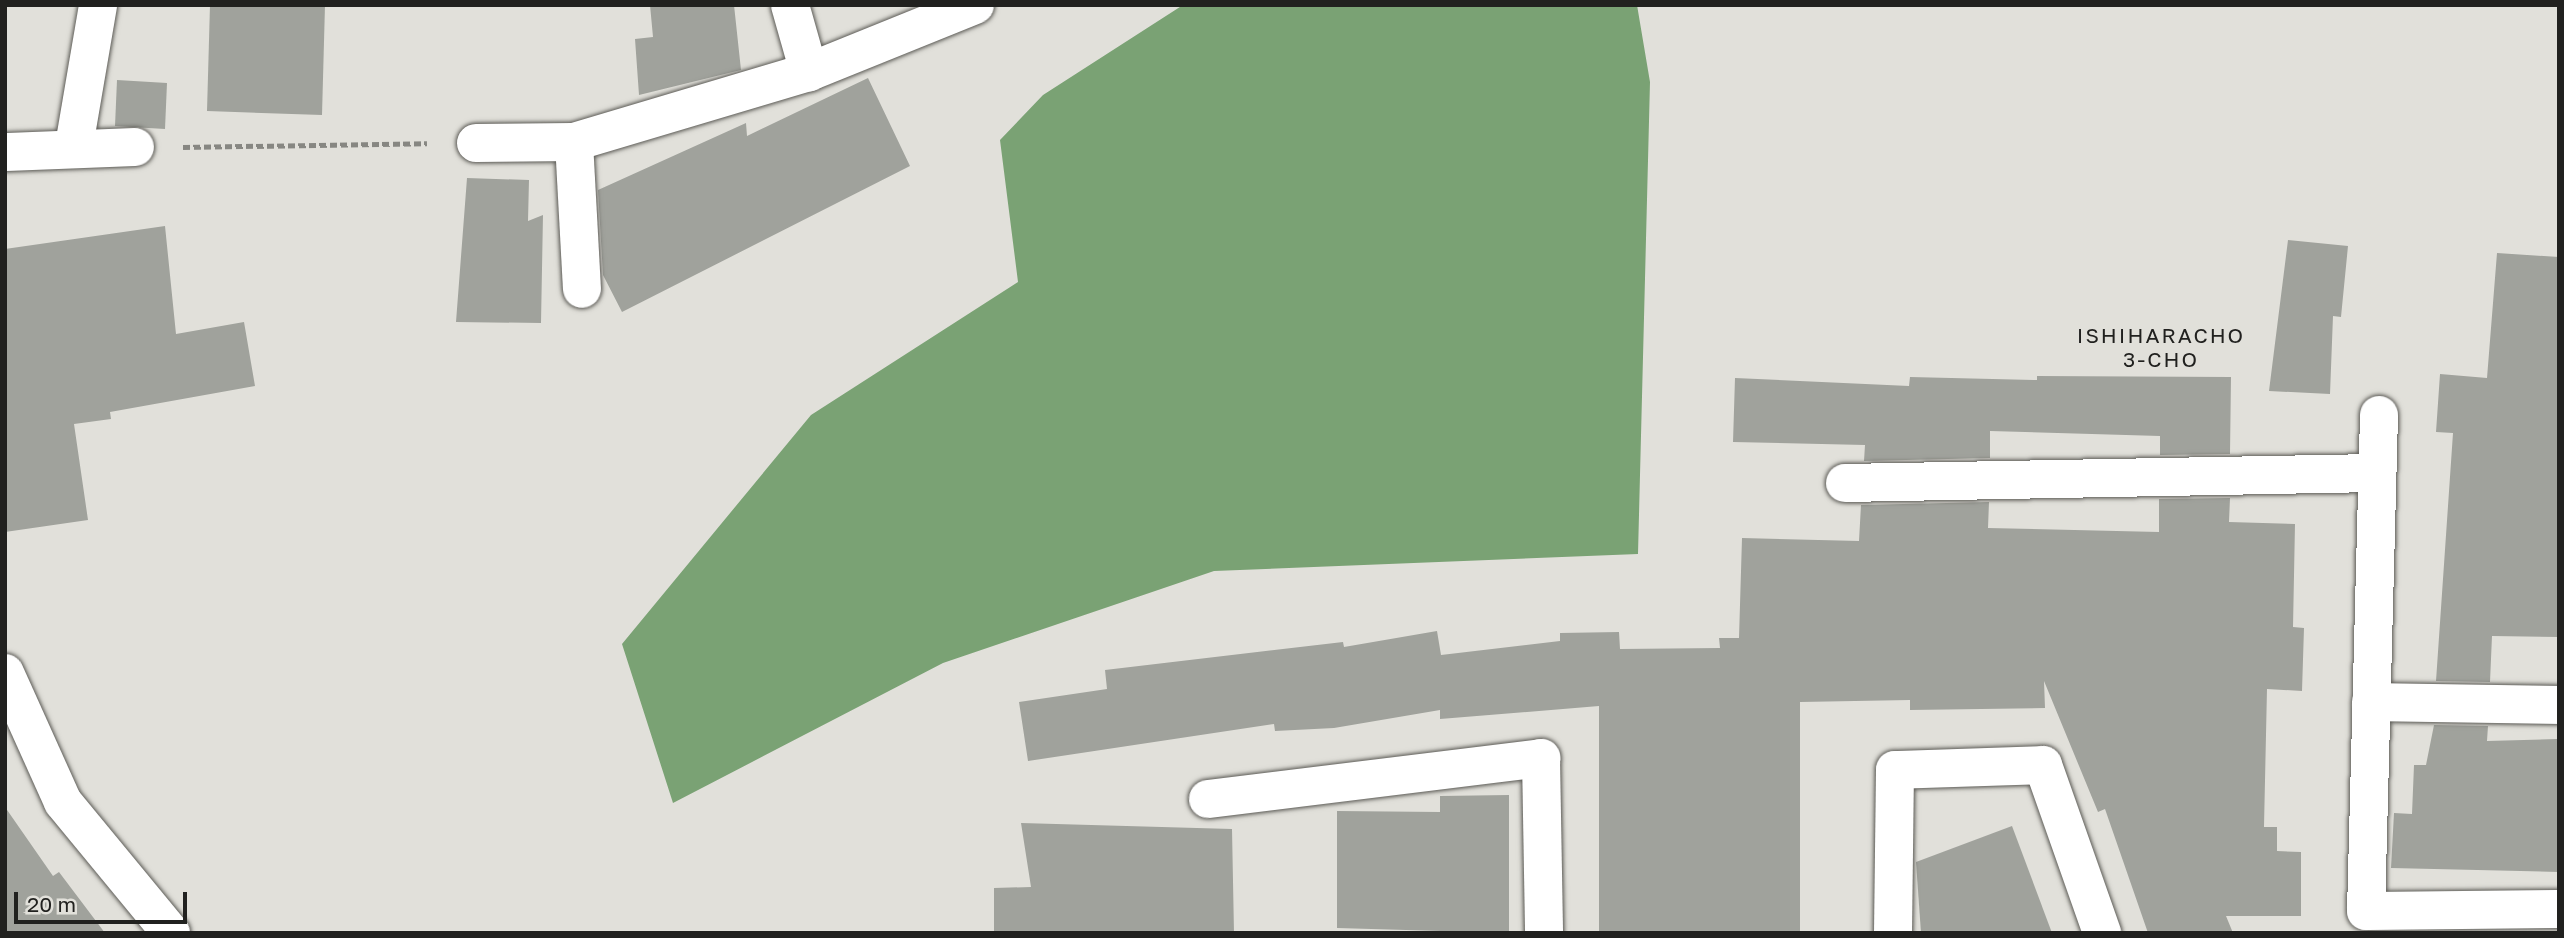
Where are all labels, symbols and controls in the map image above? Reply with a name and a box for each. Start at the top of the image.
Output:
district label: ISHIHARACHO 3-CHO [2078,322,2244,372]
scale bar [18,878,191,922]
text: 20 m [27,891,76,917]

